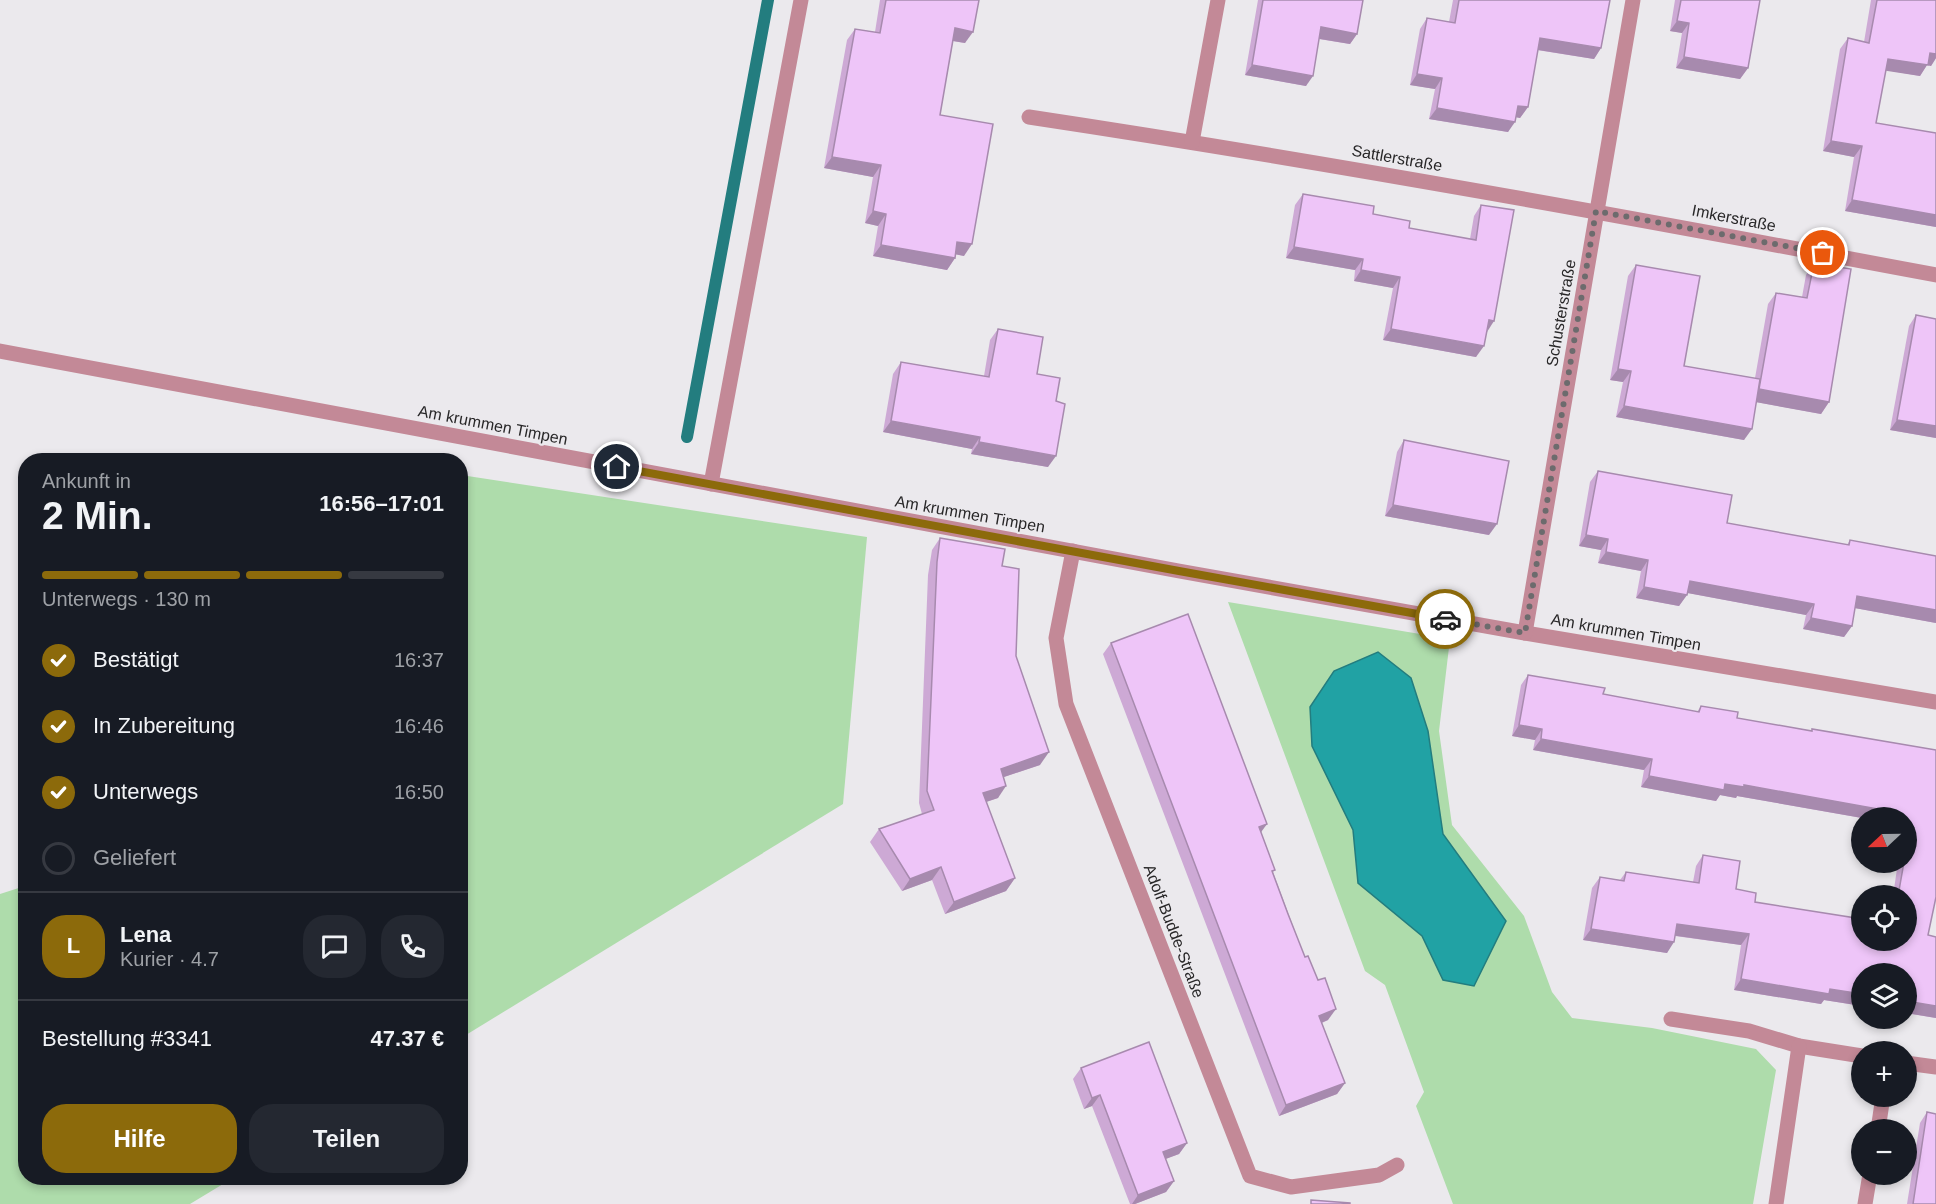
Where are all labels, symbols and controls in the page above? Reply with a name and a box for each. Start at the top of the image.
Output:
street label: Sattlerstraße [1350,142,1444,174]
street label: Imkerstraße [1690,202,1778,235]
pin [1797,227,1848,278]
icon: bag [1806,236,1839,269]
street label: Schusterstraße [1543,258,1579,368]
street label: Am krummen Timpen [417,402,569,448]
pin [591,441,642,492]
icon: home [600,450,633,483]
text: Ankunft in [42,470,131,492]
text: 16:56–17:01 [319,491,444,516]
street label: Am krummen Timpen [894,492,1046,536]
text: 2 Min. [42,494,153,537]
text: Unterwegs · 130 m [42,588,211,610]
courier [1415,589,1475,649]
icon: car [1429,603,1462,636]
street label: Am krummen Timpen [1550,610,1702,654]
icon: check [42,644,75,677]
text: Bestätigt [93,647,179,672]
text: 16:37 [394,649,444,671]
icon: check [42,710,75,743]
text: In Zubereitung [93,713,235,738]
text: 16:46 [394,715,444,737]
icon: check [42,776,75,809]
text: Unterwegs [93,779,198,804]
text: 16:50 [394,781,444,803]
north arrow [1851,807,1917,873]
map controls [1851,807,1917,1185]
text: Geliefert [93,845,176,870]
street label: Adolf-Budde-Straße [1141,862,1207,1000]
button: locate [1851,885,1917,951]
button: chat [303,915,366,978]
button: phone [381,915,444,978]
text: Lena [120,922,171,947]
text: L [67,933,80,958]
text: Kurier · 4.7 [120,948,219,970]
button: layers [1851,963,1917,1029]
text: Bestellung #3341 [42,1026,212,1051]
text: 47.37 € [371,1026,444,1051]
button: + [1851,1041,1917,1107]
button: Hilfe [42,1104,237,1173]
button: Teilen [249,1104,444,1173]
button: − [1851,1119,1917,1185]

